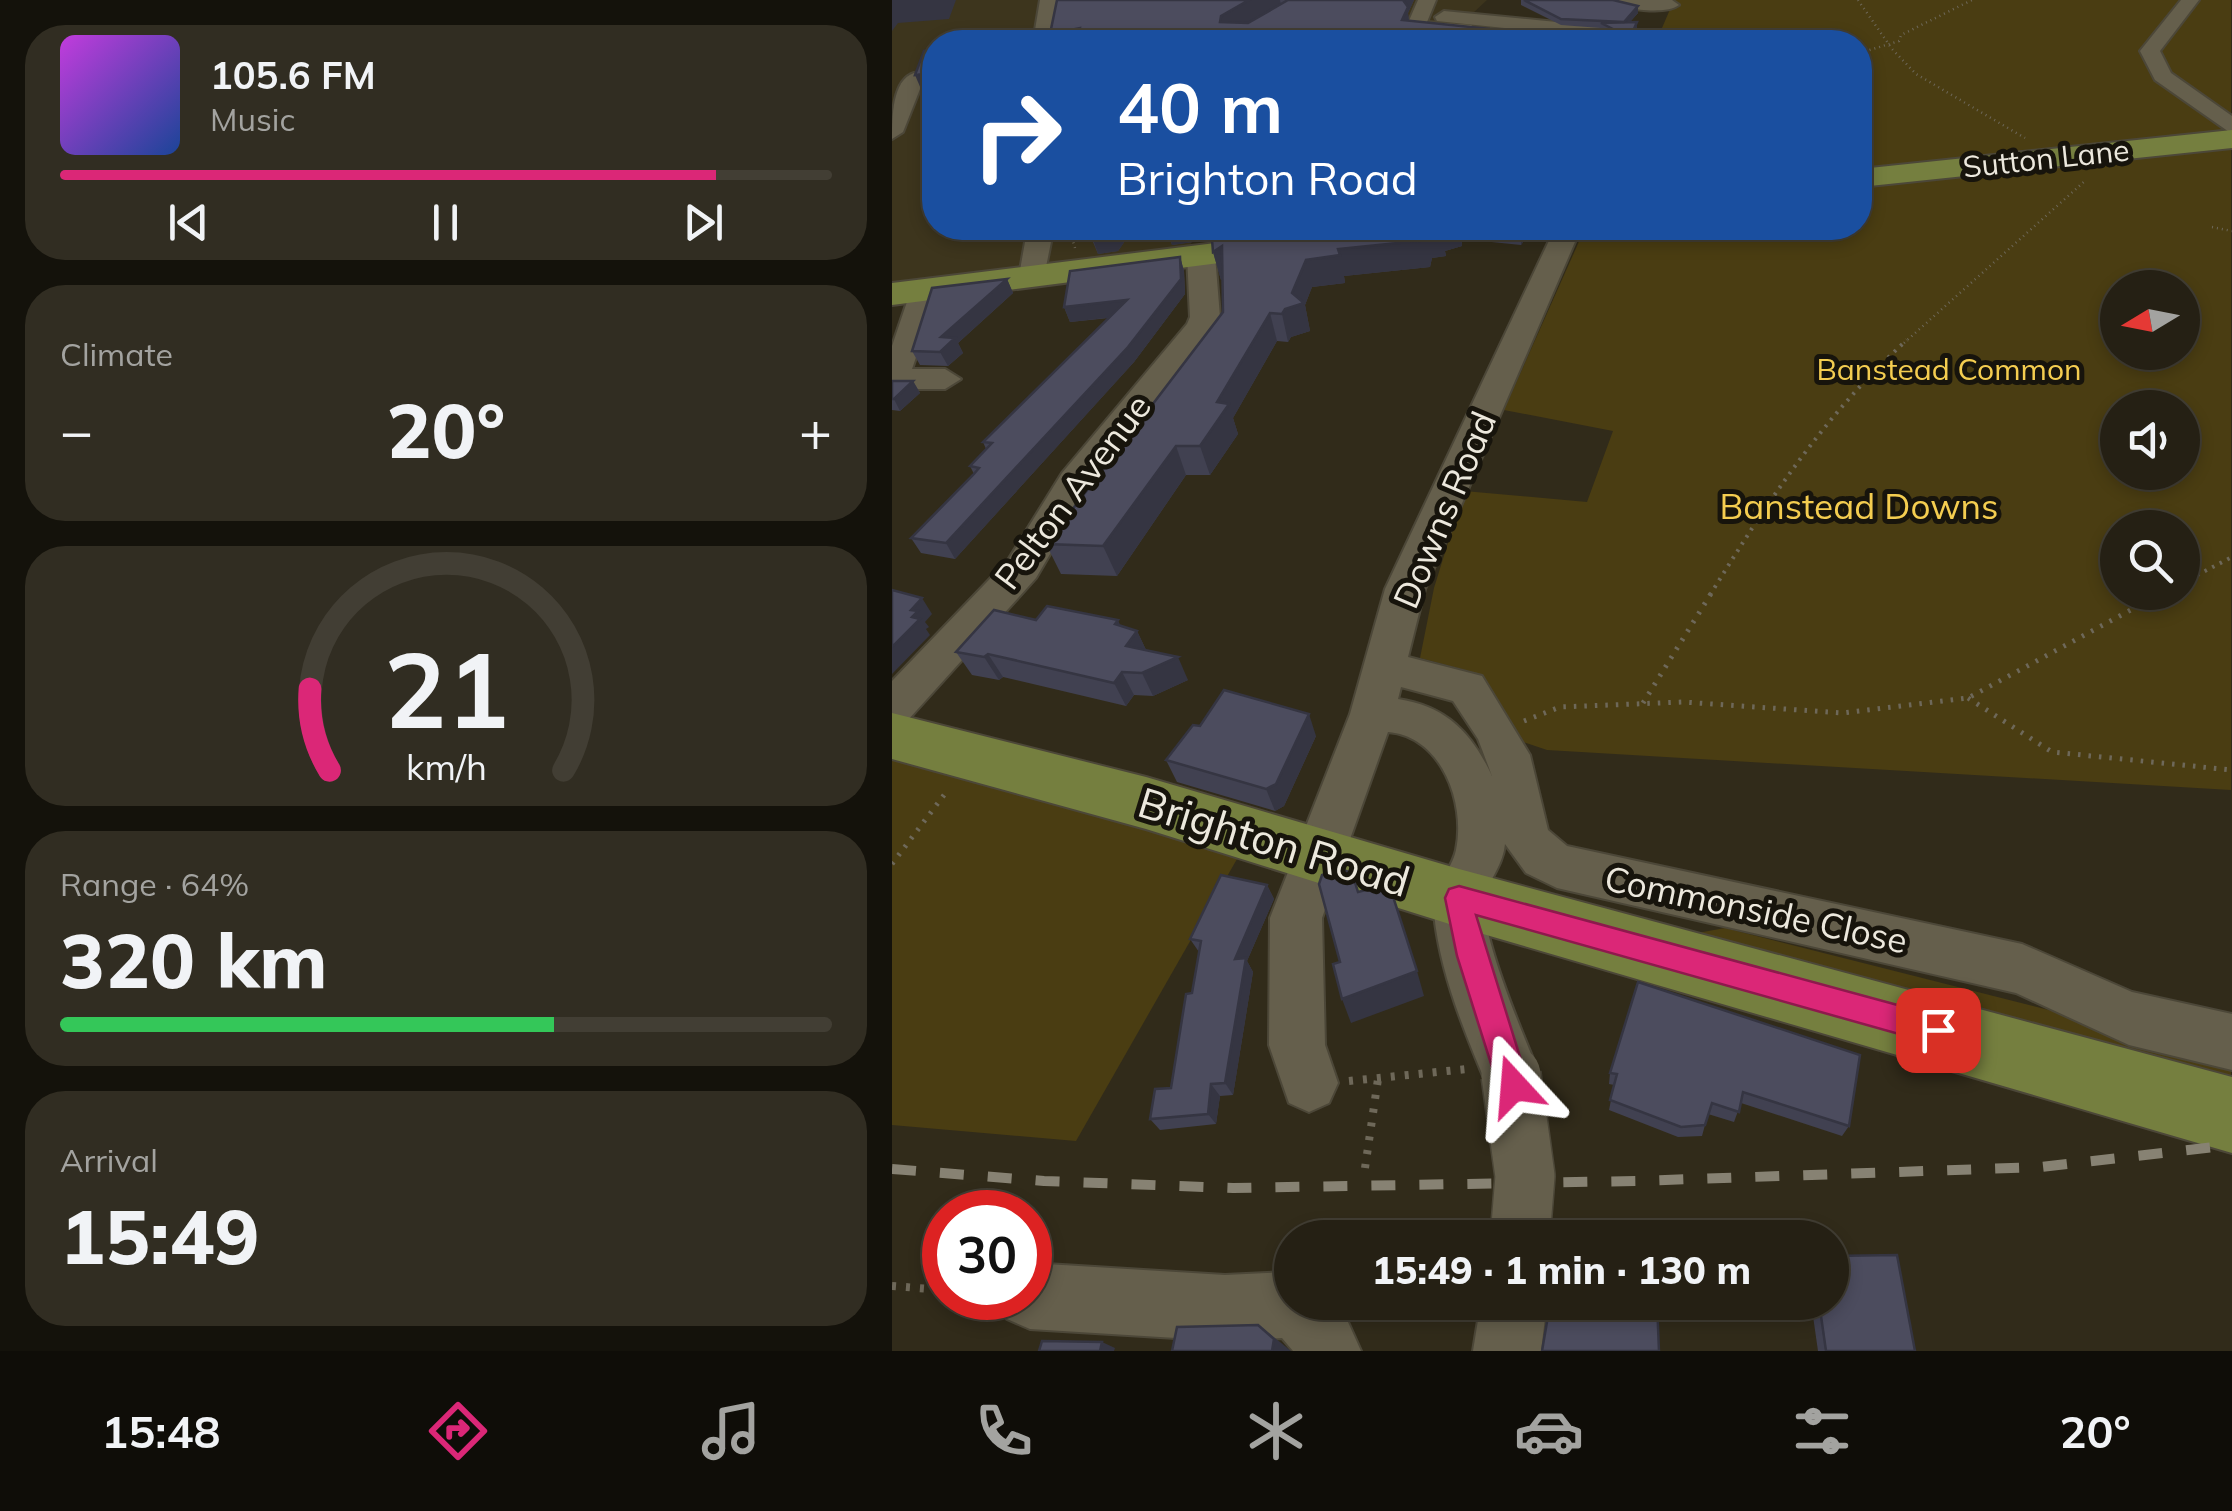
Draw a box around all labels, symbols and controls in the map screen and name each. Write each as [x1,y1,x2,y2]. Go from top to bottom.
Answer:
text: 105.6 FM [210,51,376,99]
text: 40 m [1117,63,1283,151]
icon: right [952,70,1082,200]
text: Music [210,99,295,139]
street label: Sutton Lane [1961,130,2131,186]
text: Brighton Road [1117,150,1418,206]
icon: previous [161,195,216,250]
icon: pause [418,195,473,250]
icon: next [676,195,731,250]
north arrow [2100,270,2200,370]
map controls [2100,270,2200,610]
text: Climate [60,334,173,374]
park label: Banstead Common [1816,350,2082,388]
text: 20° [387,383,505,477]
street label: Pelton Avenue [985,385,1160,598]
button: sound [2100,390,2200,490]
text: − [60,396,93,465]
text: + [799,396,832,465]
street label: Downs Road [1383,405,1505,614]
park label: Banstead Downs [1720,484,1998,528]
button: search [2100,510,2200,610]
text: 21 [384,623,508,754]
text: km/h [406,744,486,789]
street label: Brighton Road [1132,775,1416,908]
street label: Commonside Close [1601,855,1912,963]
text: Range · 64% [60,864,249,904]
text: 320 km [60,913,328,1007]
pin [1896,988,1981,1073]
icon: arrive [1911,1003,1966,1058]
position arrow [1462,1034,1566,1138]
text: Arrival [60,1140,158,1180]
text: 15:49 [60,1189,260,1283]
speed limit sign: 30 [922,1190,1052,1320]
text: 15:49 · 1 min · 130 m [1372,1246,1751,1294]
icon: directions [423,1396,493,1466]
icon: music [696,1396,766,1466]
icon: phone [969,1396,1039,1466]
icon: climate [1241,1396,1311,1466]
icon: car [1514,1396,1584,1466]
icon: filters [1787,1396,1857,1466]
text: 15:48 [101,1403,221,1459]
text: 20° [2060,1403,2131,1459]

